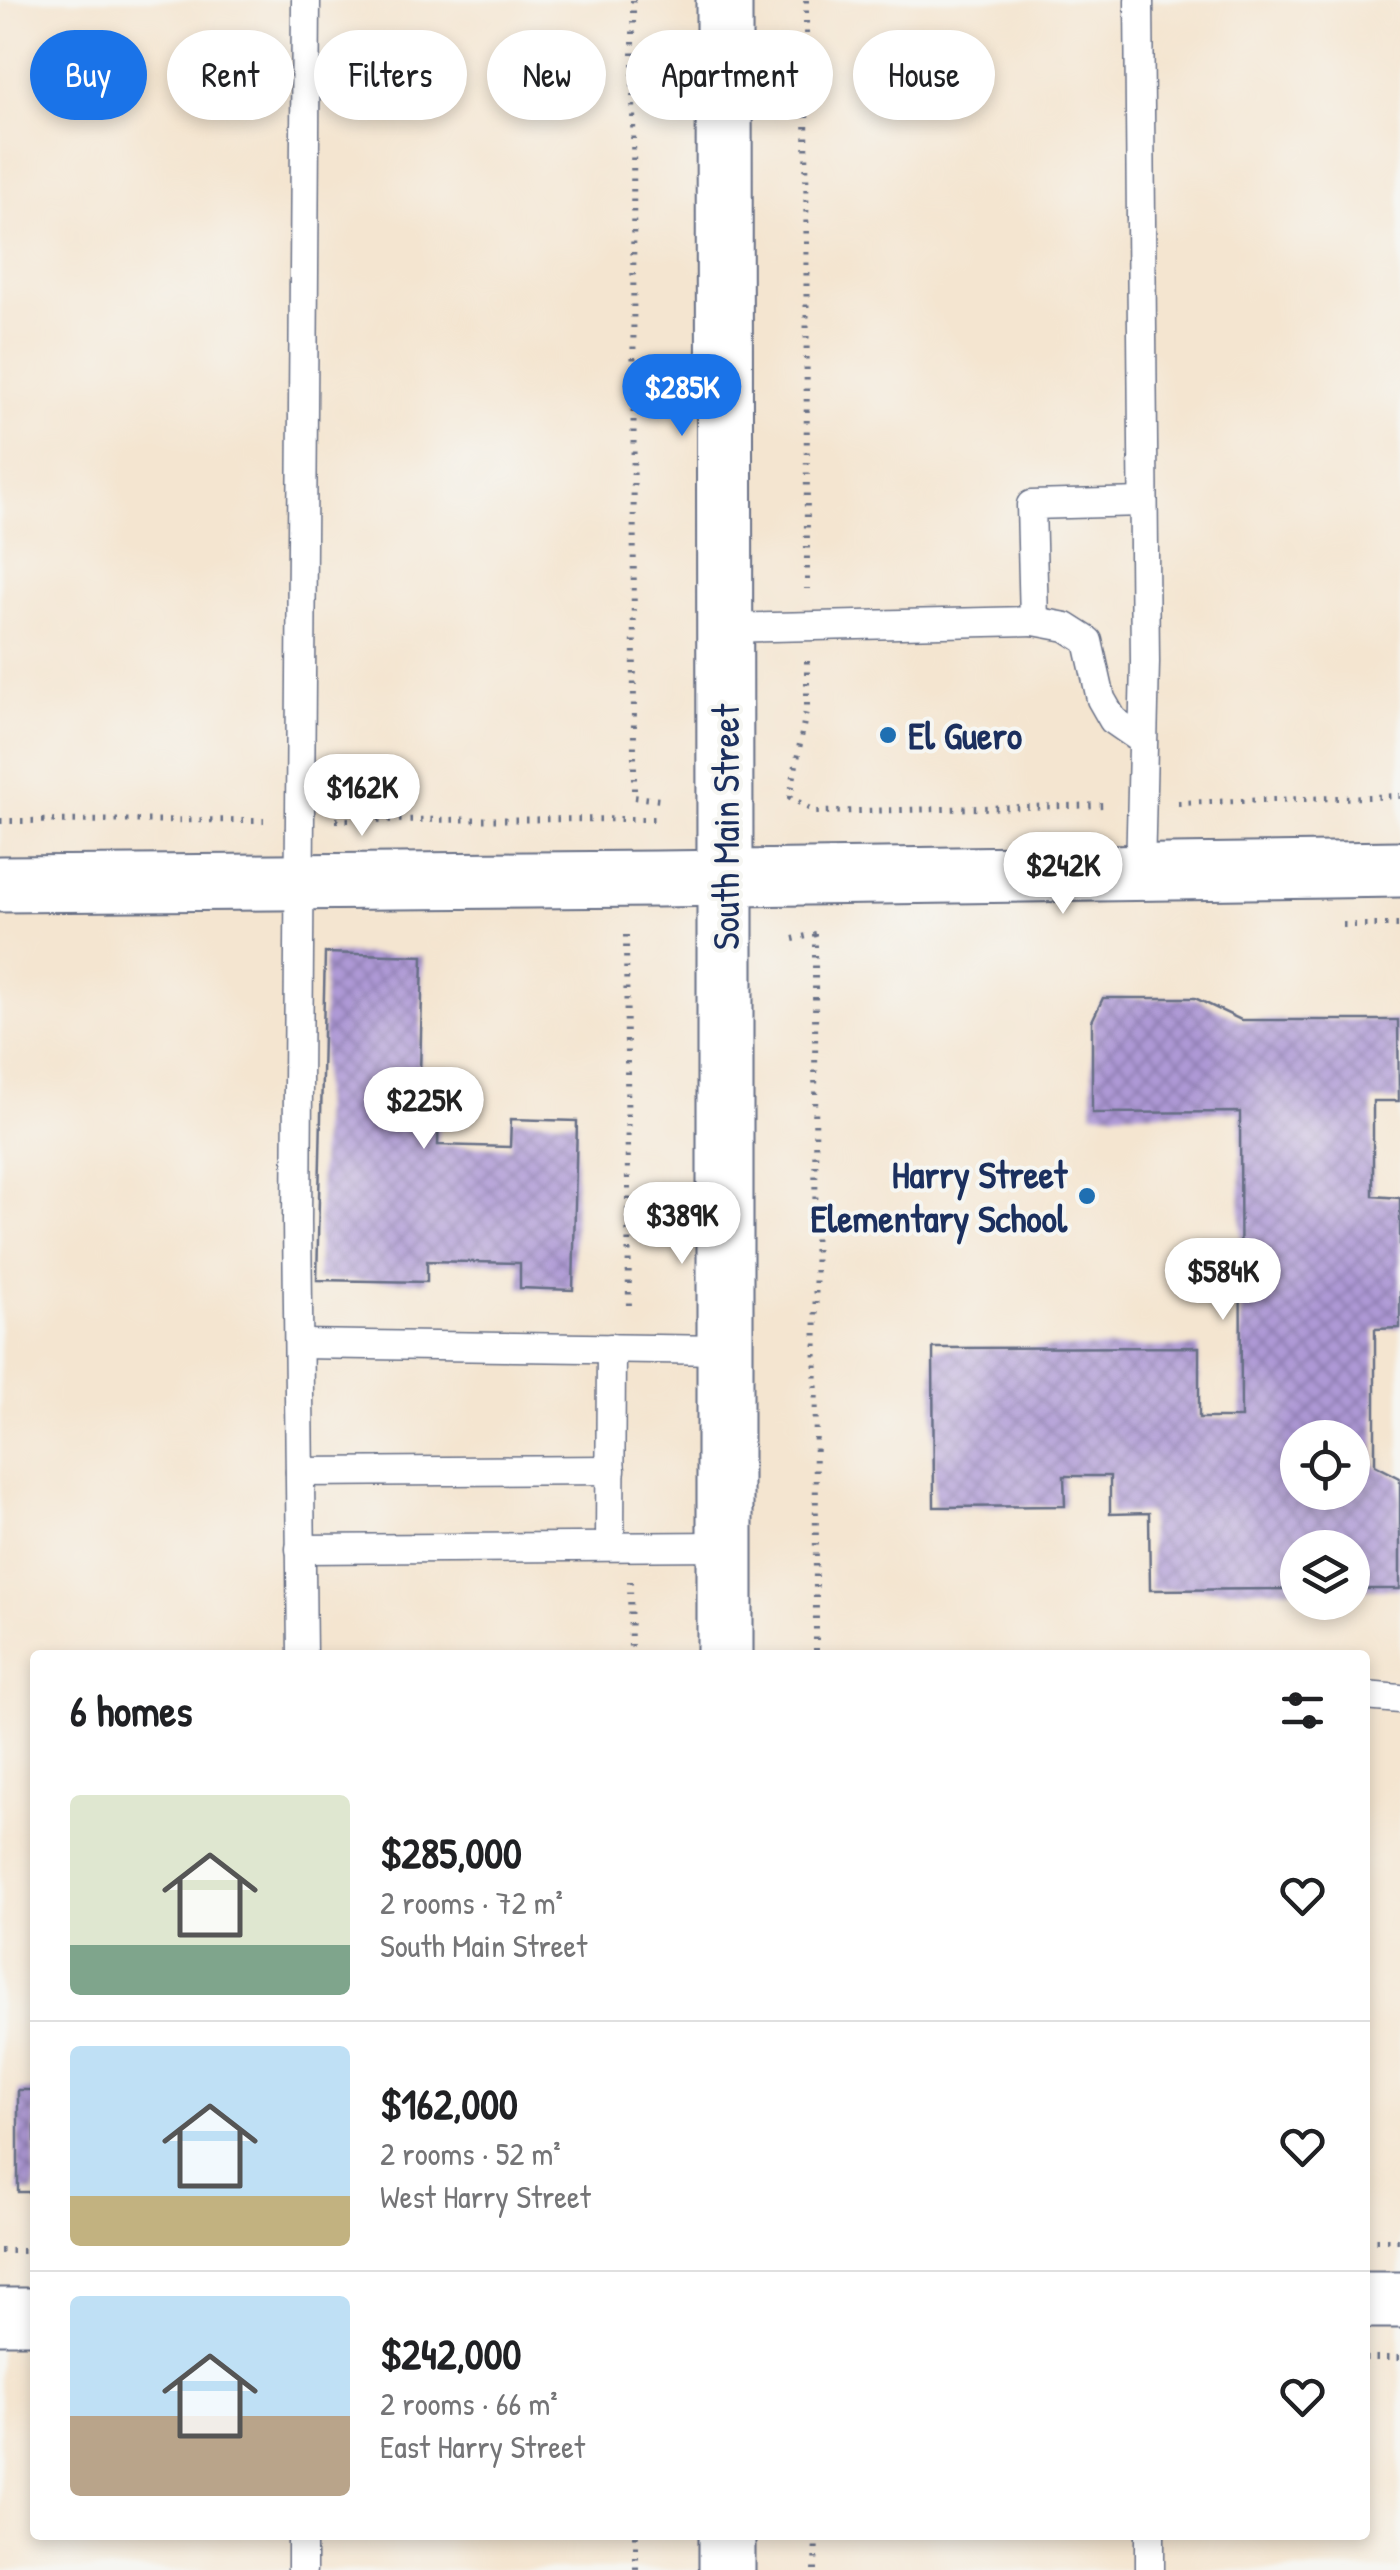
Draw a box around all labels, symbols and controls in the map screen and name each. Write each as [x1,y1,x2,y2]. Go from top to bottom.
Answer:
chip: Buy [30,30,147,120]
chip: Rent [167,30,294,120]
chip: Filters [314,30,467,120]
chip: New [487,30,606,120]
chip: Apartment [626,30,833,120]
chip: House [853,30,995,120]
pin: $285K [612,354,752,439]
text: $285K [644,365,720,408]
street label: South Main Street [699,703,751,950]
place label: El Guero [908,709,1023,761]
marker: El Guero [877,724,899,746]
pin: $162K [292,754,432,839]
text: $162K [326,765,398,808]
pin: $242K [993,832,1133,917]
text: $242K [1026,843,1100,886]
pin: $225K [354,1067,494,1152]
text: $225K [386,1078,462,1121]
place label: Harry Street Elementary School [811,1148,1069,1245]
pin: $389K [612,1182,752,1267]
marker: Harry Street Elementary School [1076,1185,1098,1207]
text: $389K [646,1193,718,1236]
pin: $584K [1153,1238,1293,1323]
text: $584K [1187,1249,1259,1292]
map controls [1280,1420,1370,1620]
button: locate [1280,1420,1370,1510]
button: layers [1280,1530,1370,1620]
text: 6 homes [70,1682,192,1739]
icon: filters [1275,1683,1330,1738]
text: $285,000 [380,1824,522,1881]
icon: home [150,1835,270,1955]
icon: heart [1275,1868,1330,1923]
text: 2 rooms · 72 m² [380,1881,563,1924]
text: South Main Street [380,1924,587,1967]
text: $162,000 [380,2075,518,2132]
icon: home [150,2086,270,2206]
icon: heart [1275,2119,1330,2174]
text: 2 rooms · 52 m² [380,2132,561,2175]
text: West Harry Street [380,2175,591,2218]
text: $242,000 [380,2325,521,2382]
icon: home [150,2336,270,2456]
icon: heart [1275,2369,1330,2424]
text: 2 rooms · 66 m² [380,2382,558,2425]
text: East Harry Street [380,2425,585,2468]

